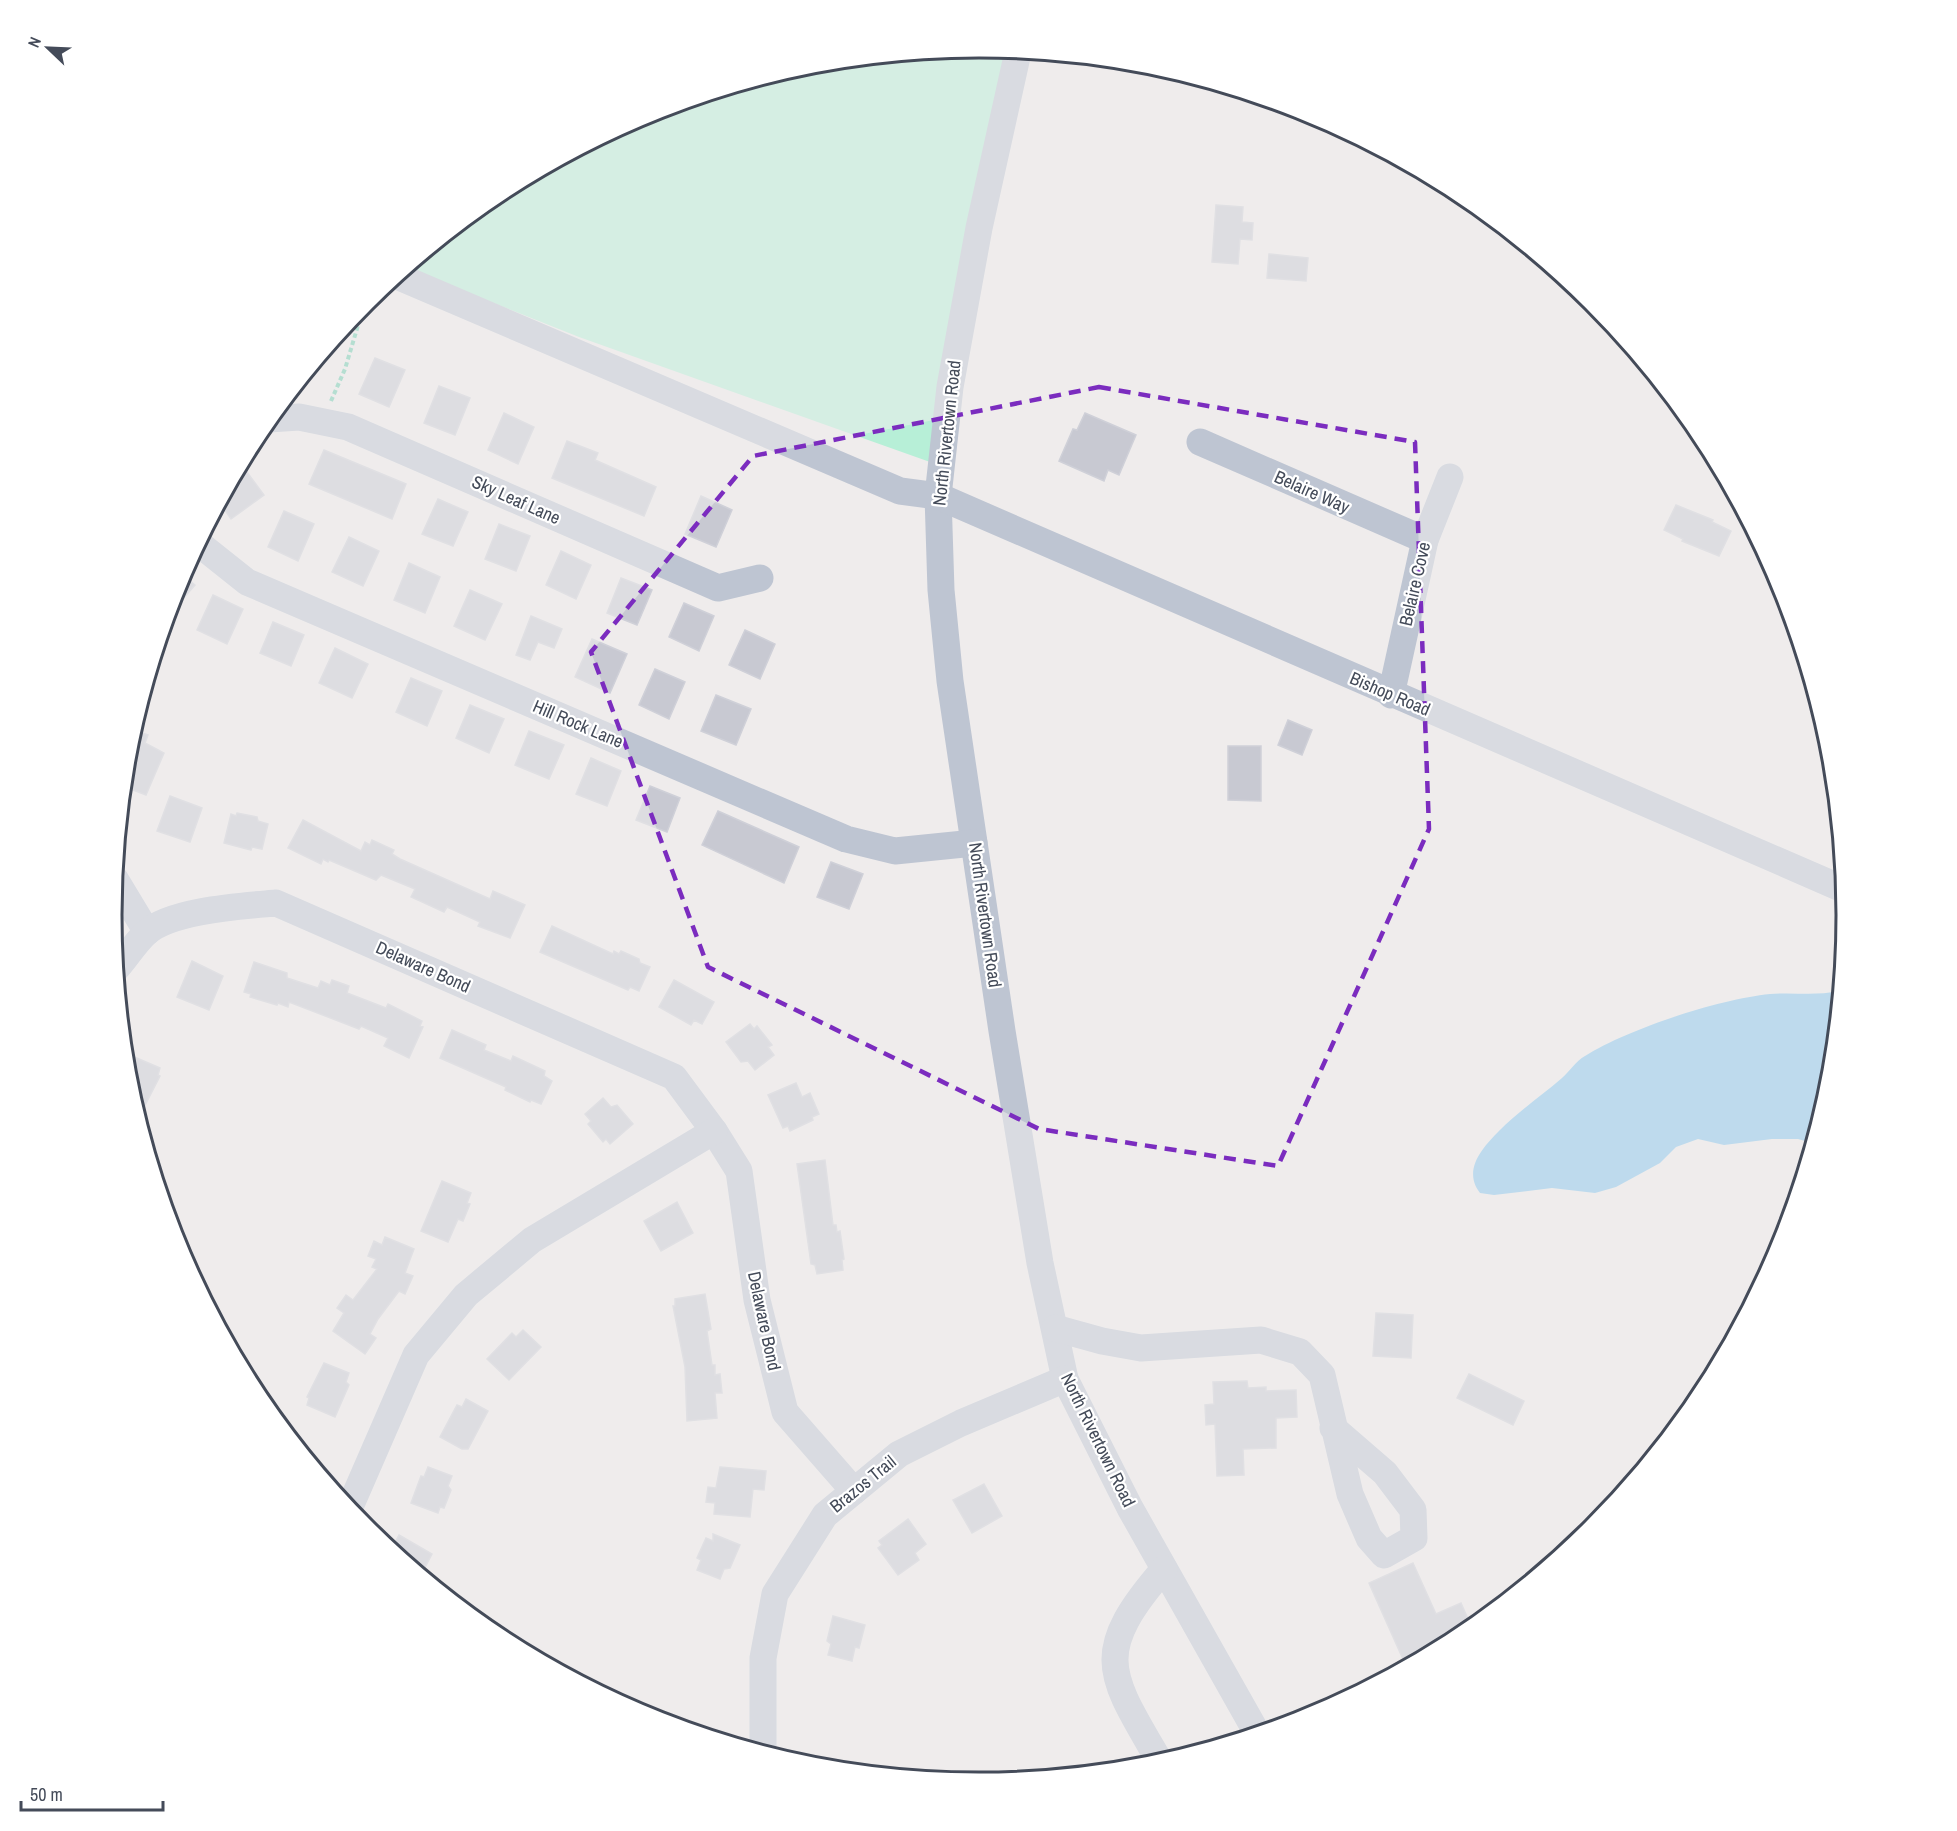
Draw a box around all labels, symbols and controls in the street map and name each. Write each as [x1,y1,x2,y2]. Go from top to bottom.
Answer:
north arrow [18,18,78,78]
text: N [22,33,46,51]
street label: North Rivertown Road [926,359,967,507]
street label: Belaire Way [1271,464,1354,519]
street label: Sky Leaf Lane [468,469,564,530]
street label: Belaire Cove [1393,540,1436,628]
street label: Bishop Road [1346,665,1434,722]
street label: Hill Rock Lane [529,693,627,754]
street label: North Rivertown Road [963,841,1008,989]
street label: Delaware Bond [372,935,474,998]
street label: Delaware Bond [742,1269,787,1373]
street label: North Rivertown Road [1055,1369,1142,1511]
street label: Brazos Trail [824,1449,901,1518]
scale bar [21,1774,164,1812]
text: 50 m [30,1782,63,1807]

